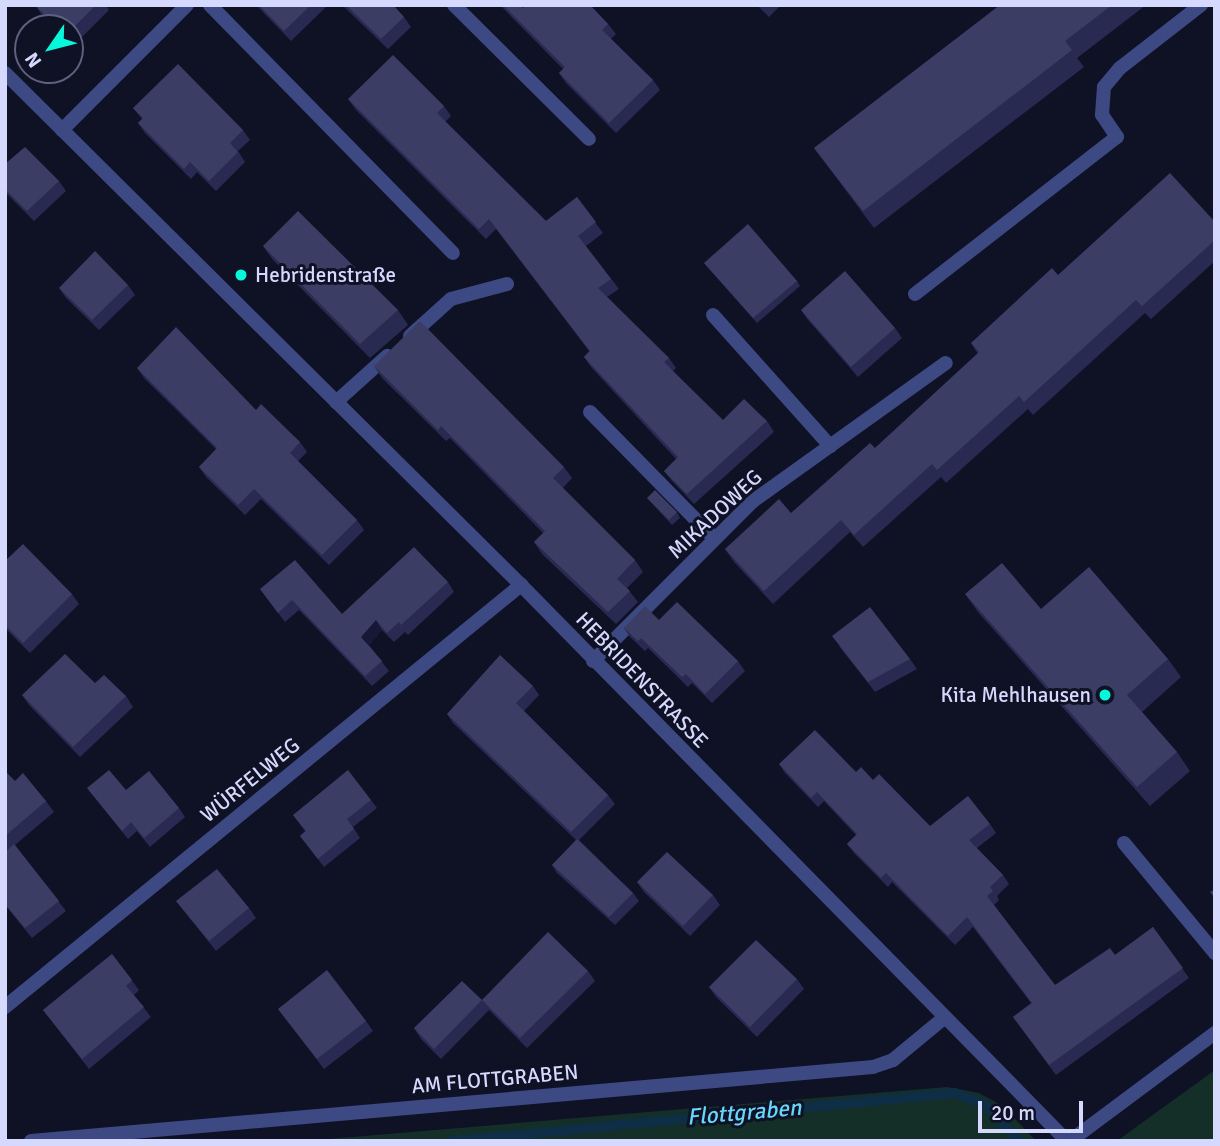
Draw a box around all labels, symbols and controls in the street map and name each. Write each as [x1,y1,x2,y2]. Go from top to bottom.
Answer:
north arrow [14,14,84,84]
text: N [20,48,47,72]
place label: Hebridenstraße [255,262,396,288]
marker: Hebridenstraße [233,267,249,283]
street label: MIKADOWEG [663,464,767,564]
street label: HEBRIDENSTRASSE [571,607,713,753]
place label: Kita Mehlhausen [940,682,1091,708]
marker: Kita Mehlhausen [1097,687,1113,703]
street label: WÜRFELWEG [195,732,305,828]
street label: AM FLOTTGRABEN [410,1059,580,1099]
scale bar [982,1086,1087,1130]
water label: Flottgraben [686,1094,802,1132]
text: 20 m [991,1100,1035,1126]

